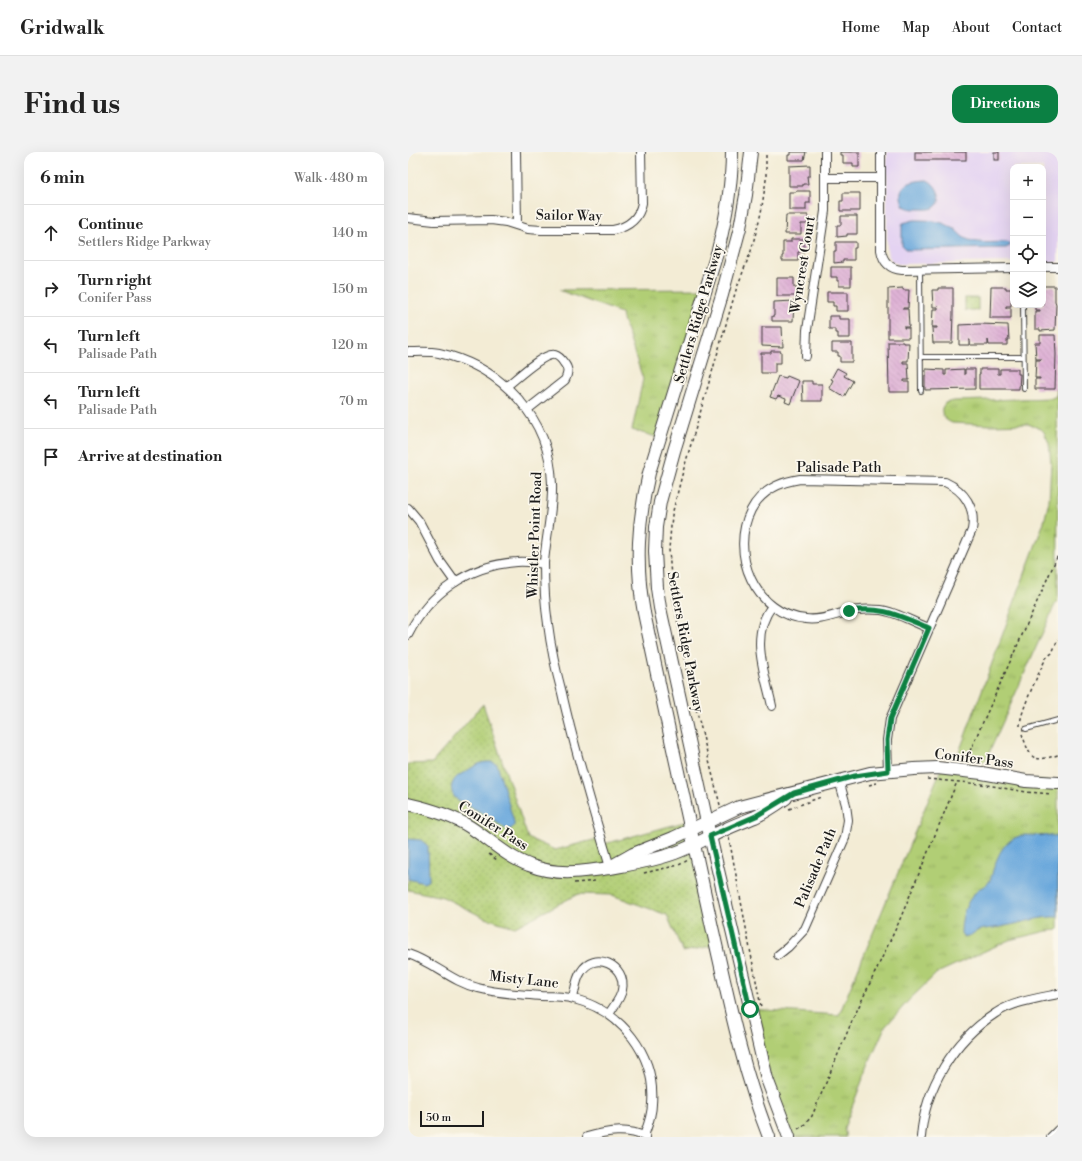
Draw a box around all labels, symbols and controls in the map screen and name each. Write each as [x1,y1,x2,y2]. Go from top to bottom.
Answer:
text: Gridwalk [20,16,104,40]
text: Home [842,19,880,37]
text: Map [902,19,930,37]
text: About [952,19,990,37]
text: Contact [1012,19,1062,37]
button: Directions [952,85,1058,123]
text: Find us [24,87,120,122]
map controls [1010,164,1046,308]
button: + [1010,164,1046,200]
text: 6 min [40,167,85,189]
text: Walk · 480 m [294,170,368,186]
button: − [1010,200,1046,236]
street label: Sailor Way [536,206,602,226]
text: Continue [78,215,143,234]
street label: Wyncrest Court [786,215,820,316]
icon: ahead [40,222,62,244]
text: 140 m [332,225,368,241]
text: Settlers Ridge Parkway [78,234,211,250]
button: locate [1010,236,1046,272]
street label: Settlers Ridge Parkway [671,242,727,385]
text: Turn right [78,271,152,290]
button: layers [1010,272,1046,308]
icon: right [40,278,62,300]
text: 150 m [333,281,368,297]
text: Conifer Pass [78,290,152,306]
text: Turn left [78,327,140,346]
icon: left [40,334,62,356]
text: 120 m [332,337,368,353]
text: Palisade Path [78,346,157,362]
text: Turn left [78,383,140,402]
icon: left [40,390,62,412]
text: 70 m [339,393,368,409]
text: Palisade Path [78,402,157,418]
icon: arrive [40,446,62,468]
text: Arrive at destination [78,447,222,466]
street label: Palisade Path [796,459,882,477]
street label: Whistler Point Road [524,471,546,600]
street label: Settlers Ridge Parkway [662,570,708,714]
route end [840,602,858,620]
street label: Conifer Pass [933,745,1015,773]
street label: Conifer Pass [455,797,531,855]
street label: Palisade Path [791,825,841,911]
street label: Misty Lane [488,967,560,993]
route start [741,1000,759,1018]
scale bar [420,1109,484,1128]
text: 50 m [426,1111,451,1125]

